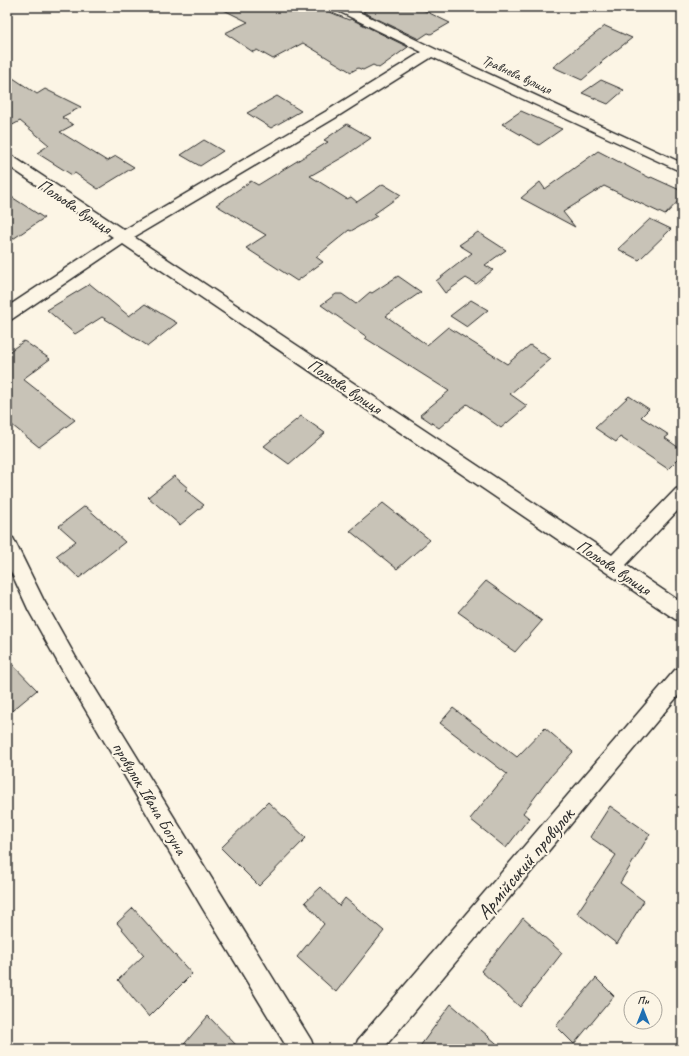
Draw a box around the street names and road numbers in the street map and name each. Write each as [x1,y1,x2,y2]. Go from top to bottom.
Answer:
street label: Травнева вулиця [479,51,555,98]
street label: Польова вулиця [34,174,117,239]
street label: Польова вулиця [304,354,387,419]
street label: Польова вулиця [573,535,656,600]
street label: провулок Івана Богуна [108,738,192,860]
street label: Армійський провулок [471,801,580,924]

